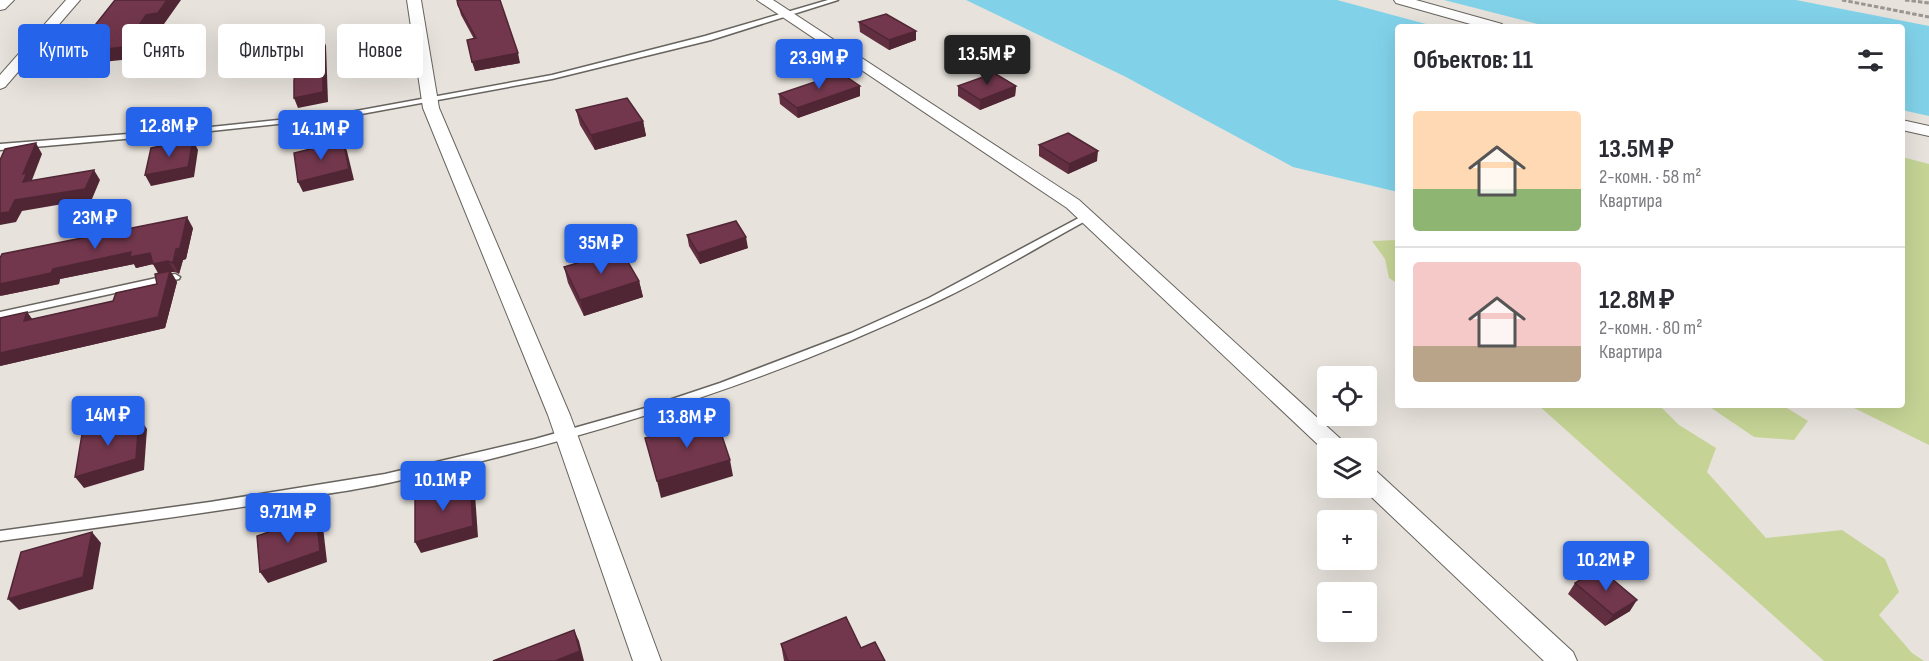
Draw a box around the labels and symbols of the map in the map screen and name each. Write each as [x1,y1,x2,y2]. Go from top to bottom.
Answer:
pin: 13.5M ₽ [932,35,1042,86]
pin: 23.9M ₽ [764,39,874,90]
pin: 12.8M ₽ [114,107,224,158]
pin: 14.1M ₽ [266,110,376,161]
pin: 23M ₽ [53,199,137,250]
pin: 35M ₽ [559,224,643,275]
pin: 14M ₽ [66,396,150,447]
pin: 13.8M ₽ [632,398,742,449]
pin: 10.1M ₽ [388,461,498,512]
pin: 9.71M ₽ [233,493,343,544]
pin: 10.2M ₽ [1551,541,1661,592]

